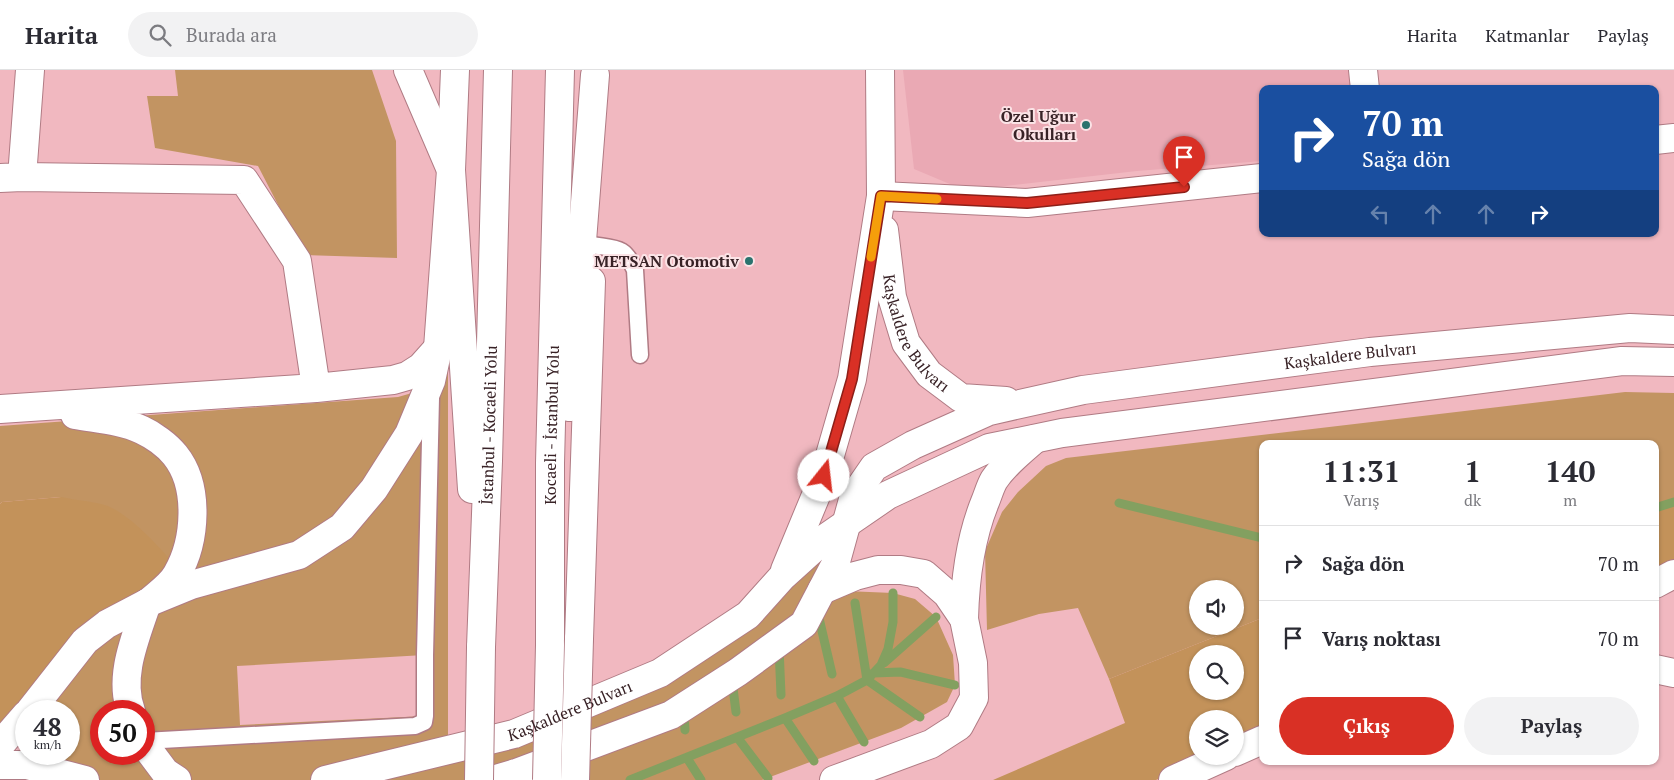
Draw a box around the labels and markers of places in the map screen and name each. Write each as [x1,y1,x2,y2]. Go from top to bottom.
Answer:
place label: Özel Uğur Okulları [1001,105,1076,145]
marker: Özel Uğur Okulları [1080,119,1092,131]
pin [1163,136,1205,187]
place label: METSAN Otomotiv [594,250,739,272]
marker: METSAN Otomotiv [743,255,755,267]

